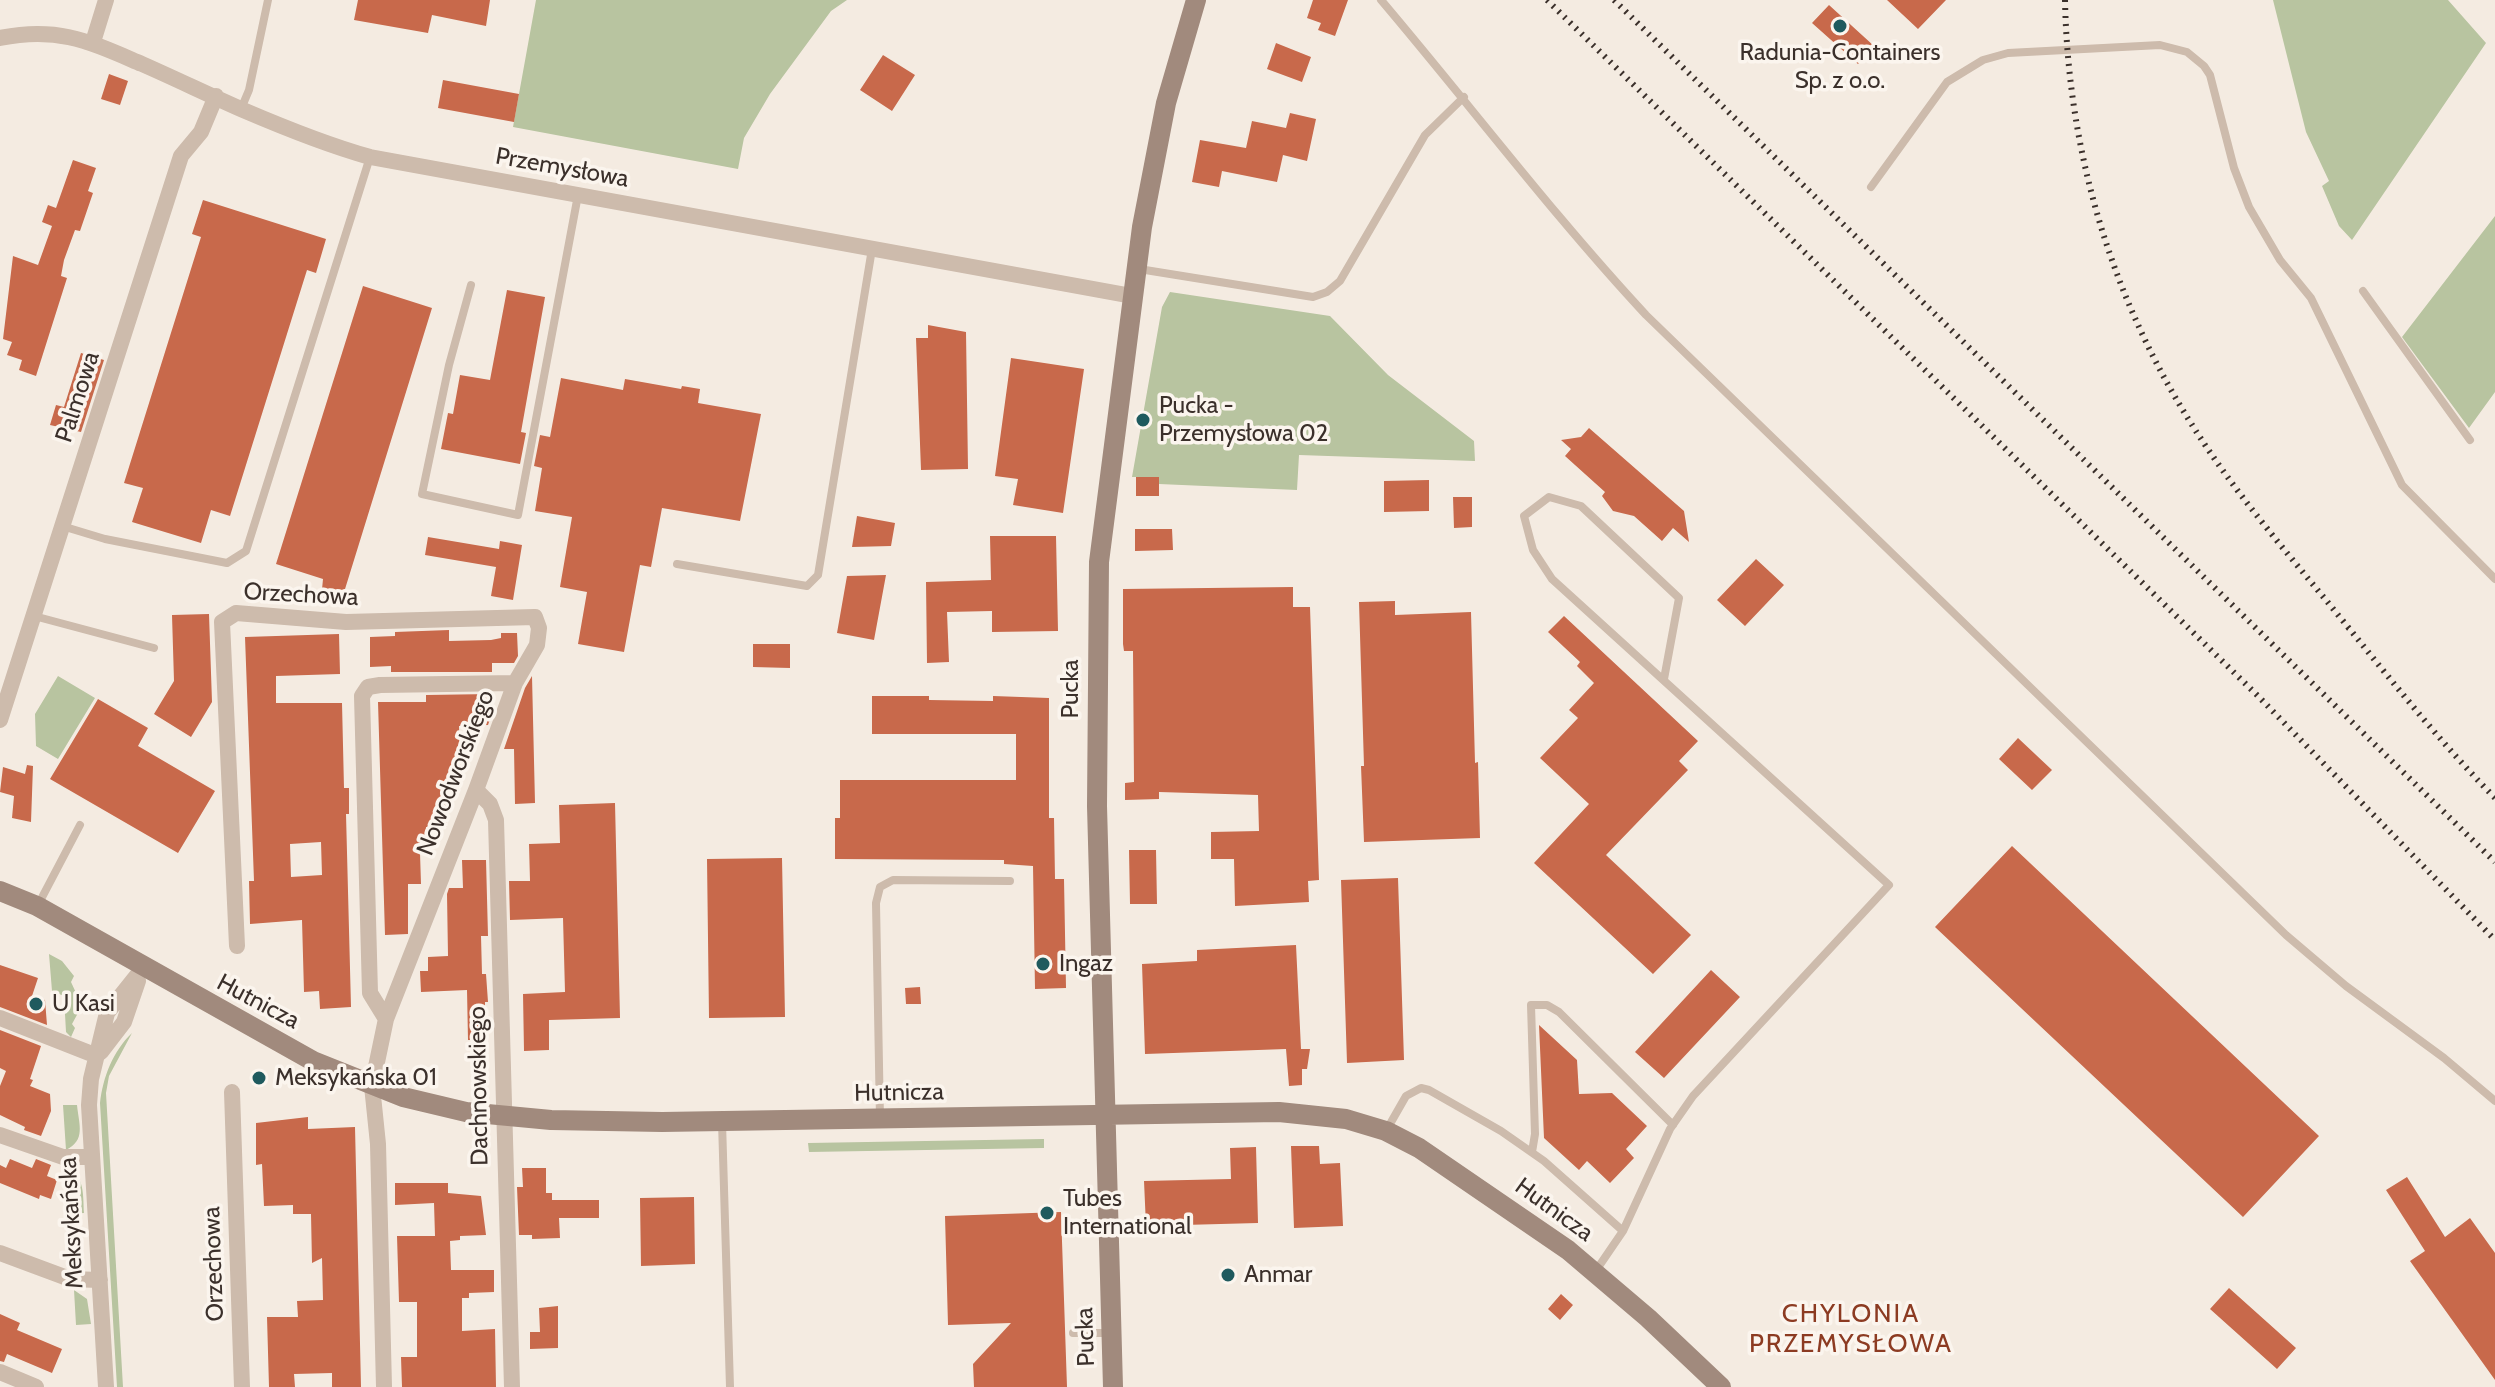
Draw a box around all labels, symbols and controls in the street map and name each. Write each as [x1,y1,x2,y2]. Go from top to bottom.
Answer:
marker: Radunia-Containers Sp. z o.o. [1831,17,1849,35]
place label: Radunia-Containers Sp. z o.o. [1740,39,1940,95]
street label: Przemysłowa [493,142,631,194]
street label: Palmowa [50,348,106,446]
place label: Pucka - Przemysłowa 02 [1159,392,1328,448]
marker: Pucka - Przemysłowa 02 [1134,411,1152,429]
street label: Orzechowa [243,578,359,612]
street label: Pucka [1057,659,1085,719]
street label: Nowodworskiego [411,686,501,860]
place label: Ingaz [1059,950,1113,978]
marker: Ingaz [1034,955,1052,973]
street label: Hutnicza [212,968,304,1036]
place label: U Kasi [52,990,115,1018]
marker: U Kasi [27,995,45,1013]
street label: Dachnowskiego [463,1006,495,1166]
place label: Meksykańska 01 [275,1064,437,1092]
marker: Meksykańska 01 [250,1069,268,1087]
street label: Hutnicza [854,1078,944,1108]
street label: Meksykańska [54,1156,90,1290]
street label: Hutnicza [1509,1172,1599,1248]
place label: Tubes International [1063,1185,1192,1241]
marker: Tubes International [1038,1204,1056,1222]
street label: Orzechowa [198,1206,230,1322]
place label: Anmar [1244,1261,1312,1289]
marker: Anmar [1219,1266,1237,1284]
district label: CHYLONIA PRZEMYSŁOWA [1749,1298,1953,1360]
street label: Pucka [1071,1307,1101,1367]

